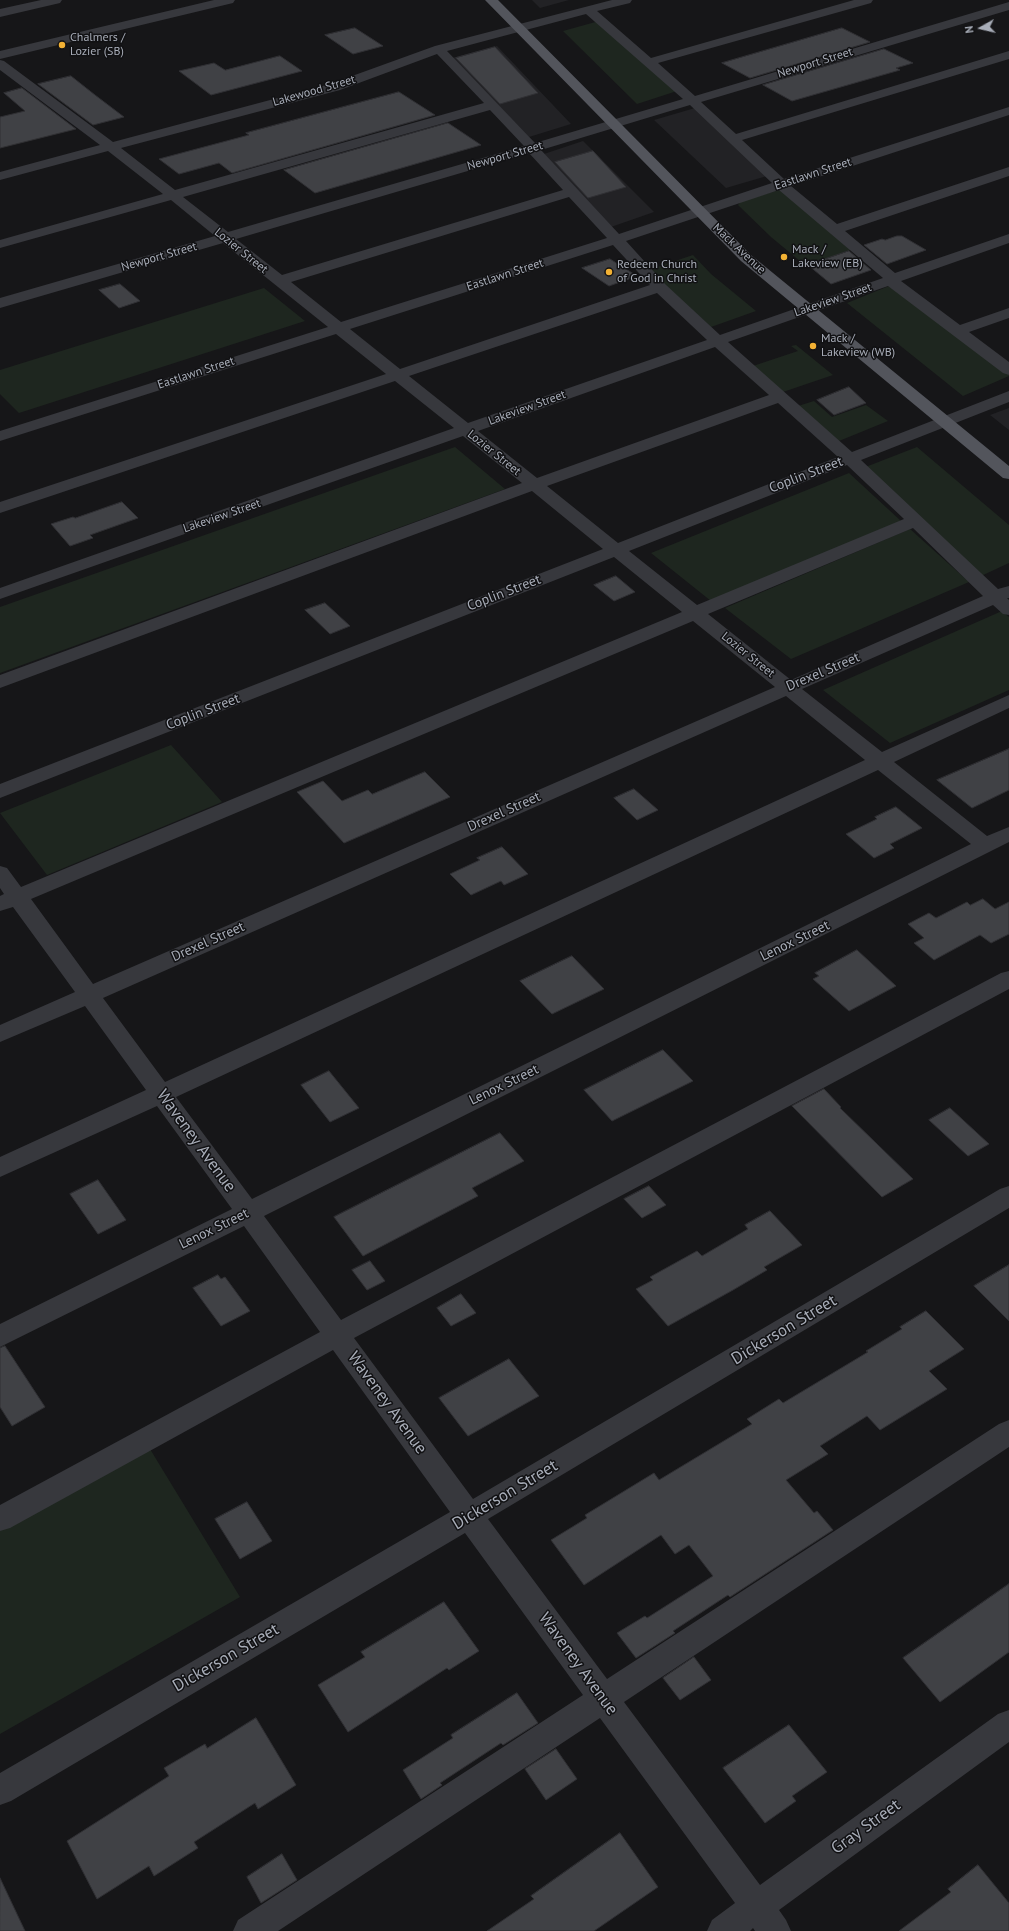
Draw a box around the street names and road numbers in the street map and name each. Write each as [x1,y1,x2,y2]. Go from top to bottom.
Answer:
street label: Newport Street [776,45,854,81]
street label: Lakewood Street [271,72,357,110]
street label: Newport Street [465,138,545,174]
street label: Eastlawn Street [773,155,853,193]
street label: Mack Avenue [709,221,769,277]
street label: Lozier Street [211,225,271,277]
street label: Newport Street [119,239,199,275]
street label: Eastlawn Street [465,256,545,294]
street label: Lakeview Street [792,280,874,320]
street label: Eastlawn Street [156,354,236,392]
street label: Lakeview Street [486,387,568,429]
street label: Lozier Street [464,427,524,479]
street label: Coplin Street [767,453,845,497]
street label: Lakeview Street [181,496,263,536]
street label: Coplin Street [465,571,543,615]
street label: Lozier Street [718,629,778,681]
street label: Drexel Street [784,649,862,695]
street label: Coplin Street [164,690,242,734]
street label: Drexel Street [465,788,543,836]
street label: Lenox Street [758,917,832,965]
street label: Drexel Street [169,918,247,966]
street label: Lenox Street [467,1061,541,1109]
street label: Waveney Avenue [152,1086,240,1196]
street label: Lenox Street [177,1205,251,1253]
street label: Dickerson Street [728,1291,840,1369]
street label: Waveney Avenue [343,1348,431,1458]
street label: Dickerson Street [449,1456,561,1534]
street label: Waveney Avenue [534,1609,622,1719]
street label: Dickerson Street [169,1619,283,1697]
street label: Gray Street [827,1795,905,1859]

